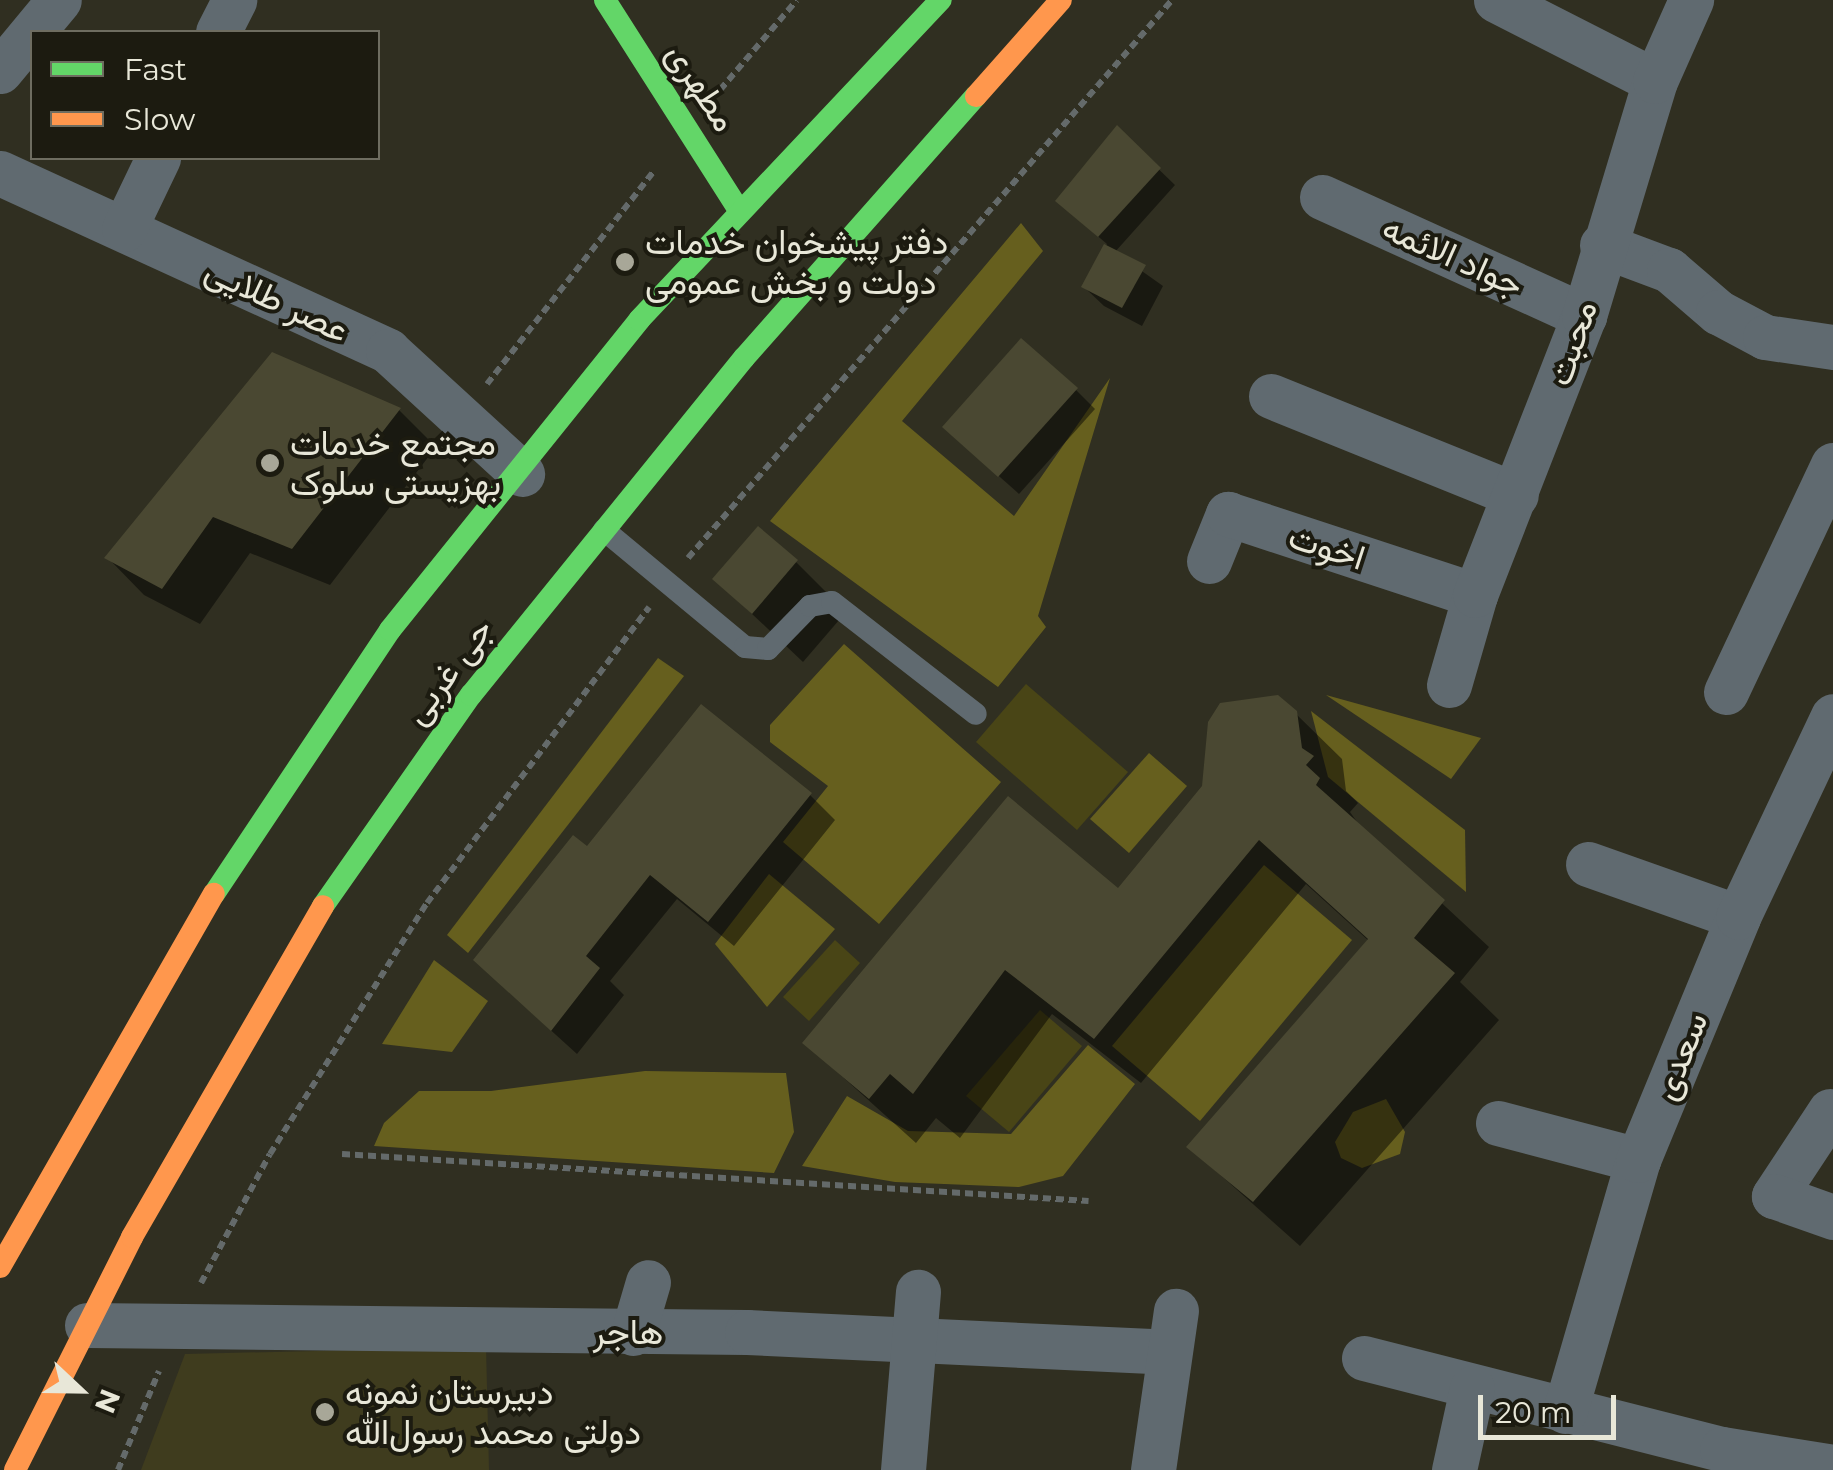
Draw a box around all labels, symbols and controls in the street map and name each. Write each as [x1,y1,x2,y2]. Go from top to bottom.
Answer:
legend [30,30,380,160]
street label: مطهری [658,34,746,140]
text: Fast [124,51,187,88]
text: Slow [124,101,195,138]
street label: جواد الائمه [1376,206,1530,306]
place label: دفتر پیشخوان خدمات دولت و بخش عمومی [645,221,948,303]
street label: عصر طلایی [199,249,355,351]
marker: دفتر پیشخوان خدمات دولت و بخش عمومی [614,251,636,273]
street label: محبت [1538,295,1606,391]
place label: مجتمع خدمات بهزیستی سلوک [290,422,501,504]
marker: مجتمع خدمات بهزیستی سلوک [259,452,281,474]
street label: اخوت [1284,515,1370,579]
street label: جی غربی [394,609,502,733]
street label: سعدی [1643,1006,1717,1106]
street label: هاجر [593,1311,663,1353]
north arrow [30,1340,130,1440]
place label: دبیرستان نمونه دولتی محمد رسول‌الله [345,1371,641,1453]
scale bar [1483,1375,1620,1437]
text: N [88,1384,128,1418]
text: 20 m [1495,1394,1572,1431]
marker: دبیرستان نمونه دولتی محمد رسول‌الله [314,1401,336,1423]

